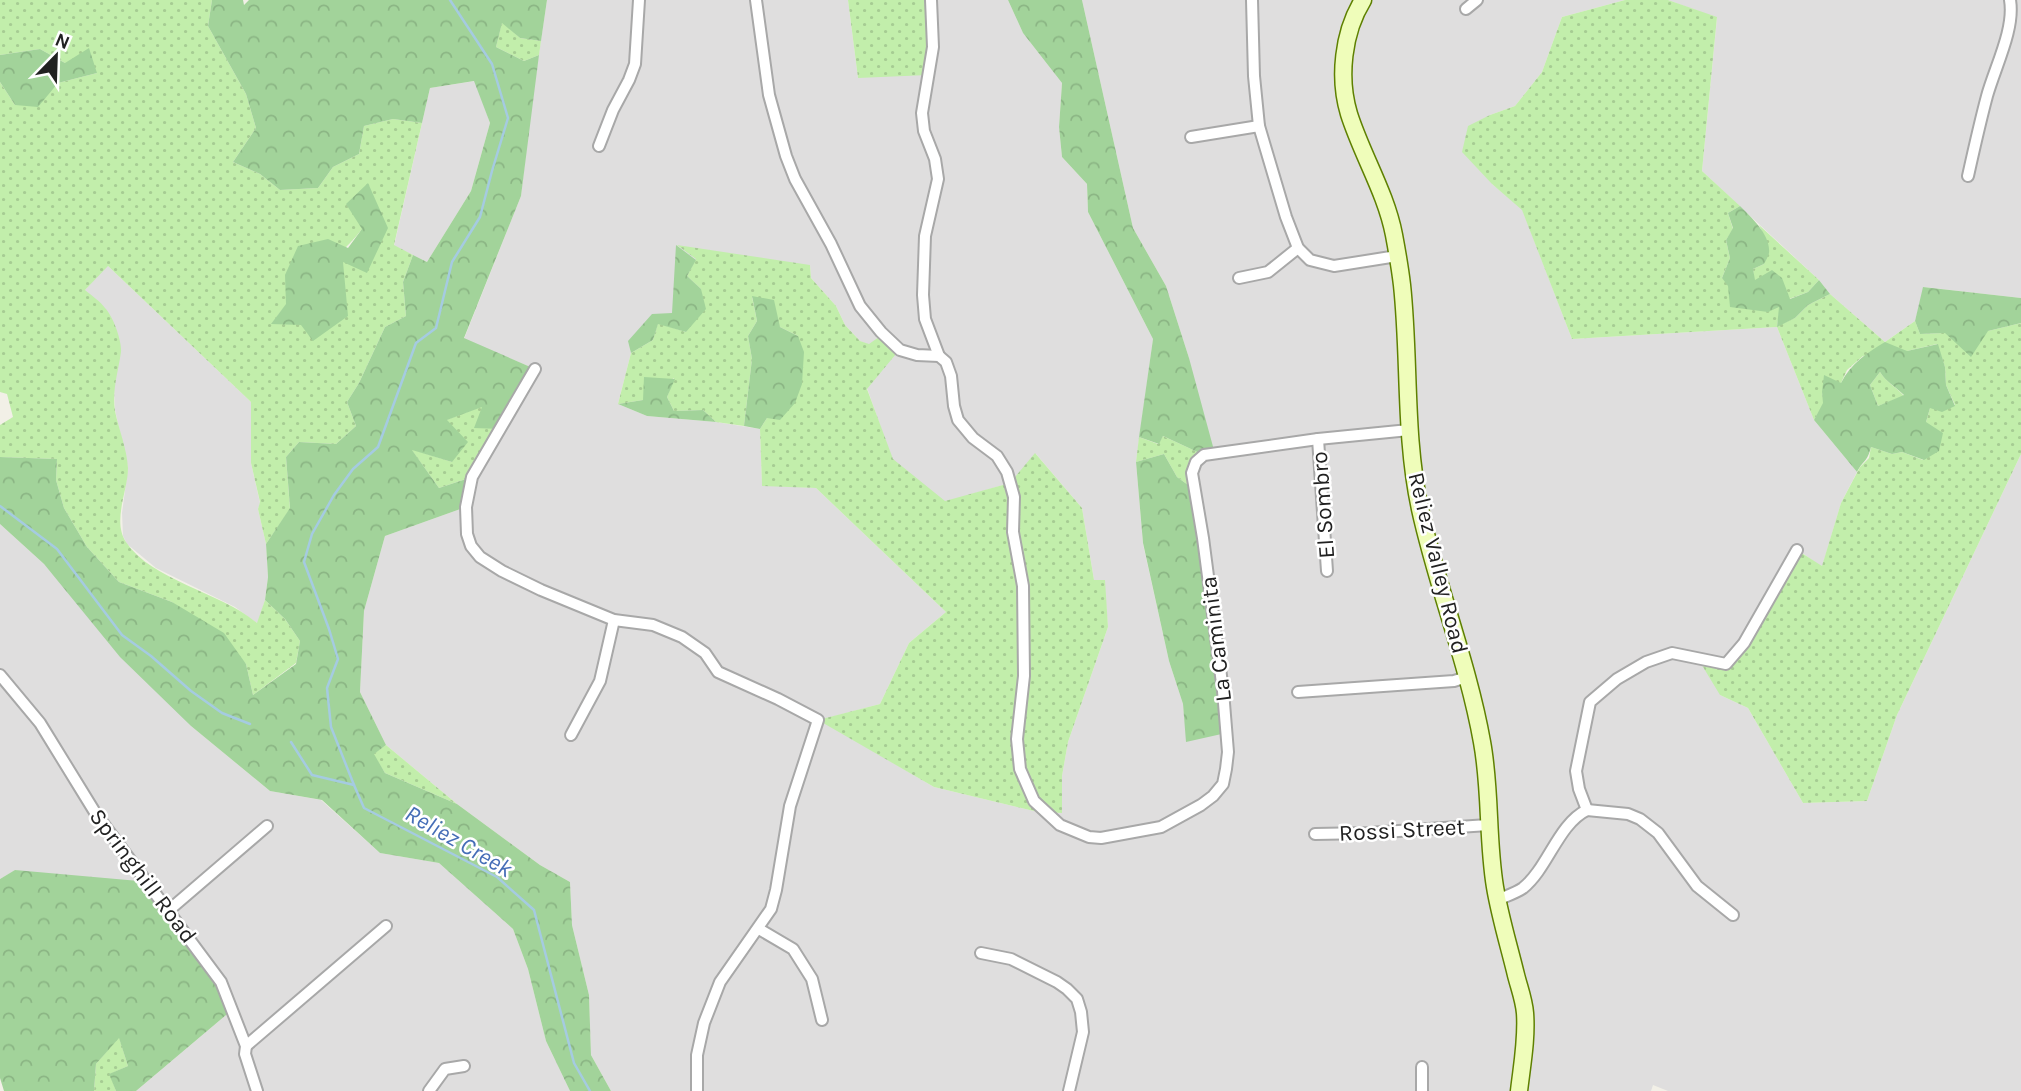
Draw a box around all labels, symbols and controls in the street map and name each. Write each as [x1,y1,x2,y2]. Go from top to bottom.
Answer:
north arrow [21,21,91,91]
text: N [52,28,73,54]
street label: El Sombro [1306,451,1340,559]
street label: Reliez Valley Road [1402,469,1474,657]
street label: La Caminita [1195,575,1237,703]
water label: Reliez Creek [400,799,518,883]
street label: Springhill Road [84,803,202,949]
street label: Rossi Street [1338,813,1466,847]

